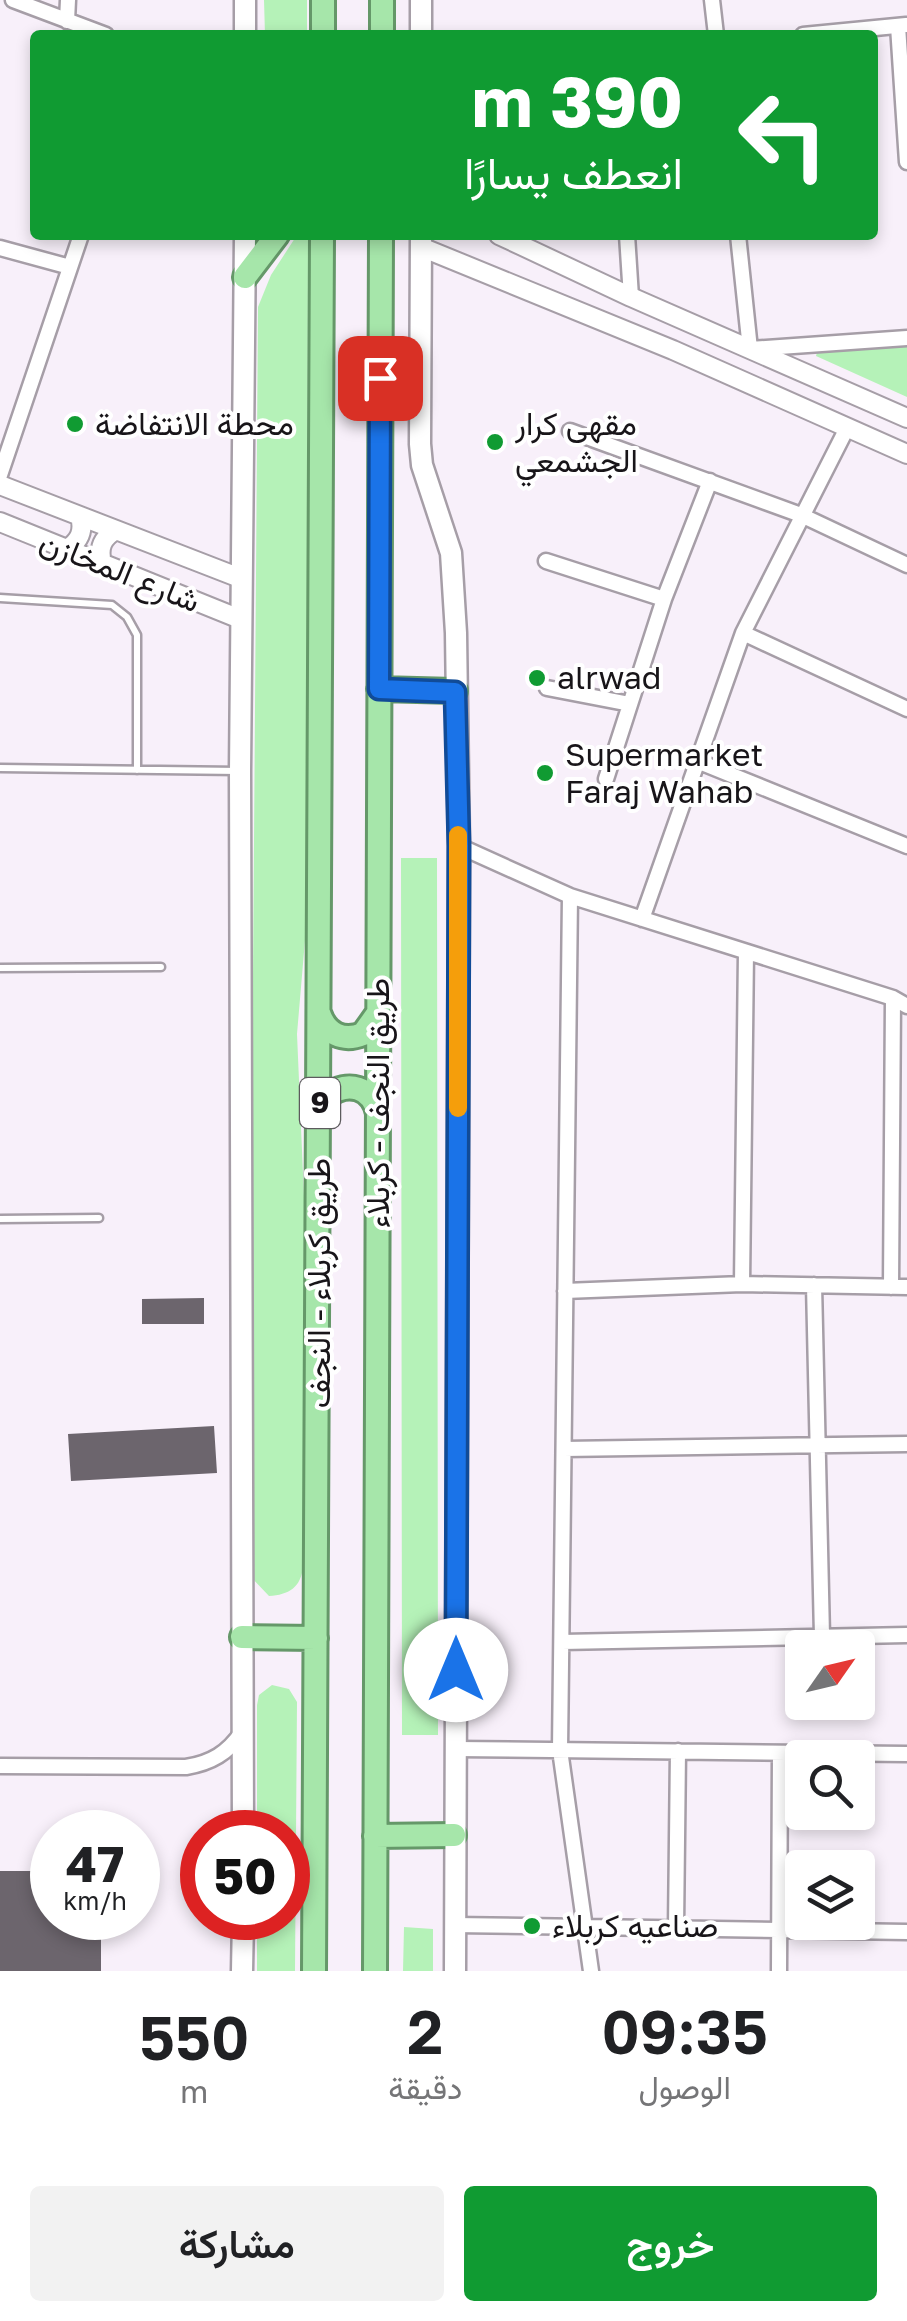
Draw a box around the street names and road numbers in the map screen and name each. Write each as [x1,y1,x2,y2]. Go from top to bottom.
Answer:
street label: شارع المخازن [33,521,206,623]
street label: طريق النجف - كربلاء [358,978,398,1228]
road number: 9 [300,1078,340,1128]
street label: طريق كربلاء - النجف [299,1158,339,1408]

